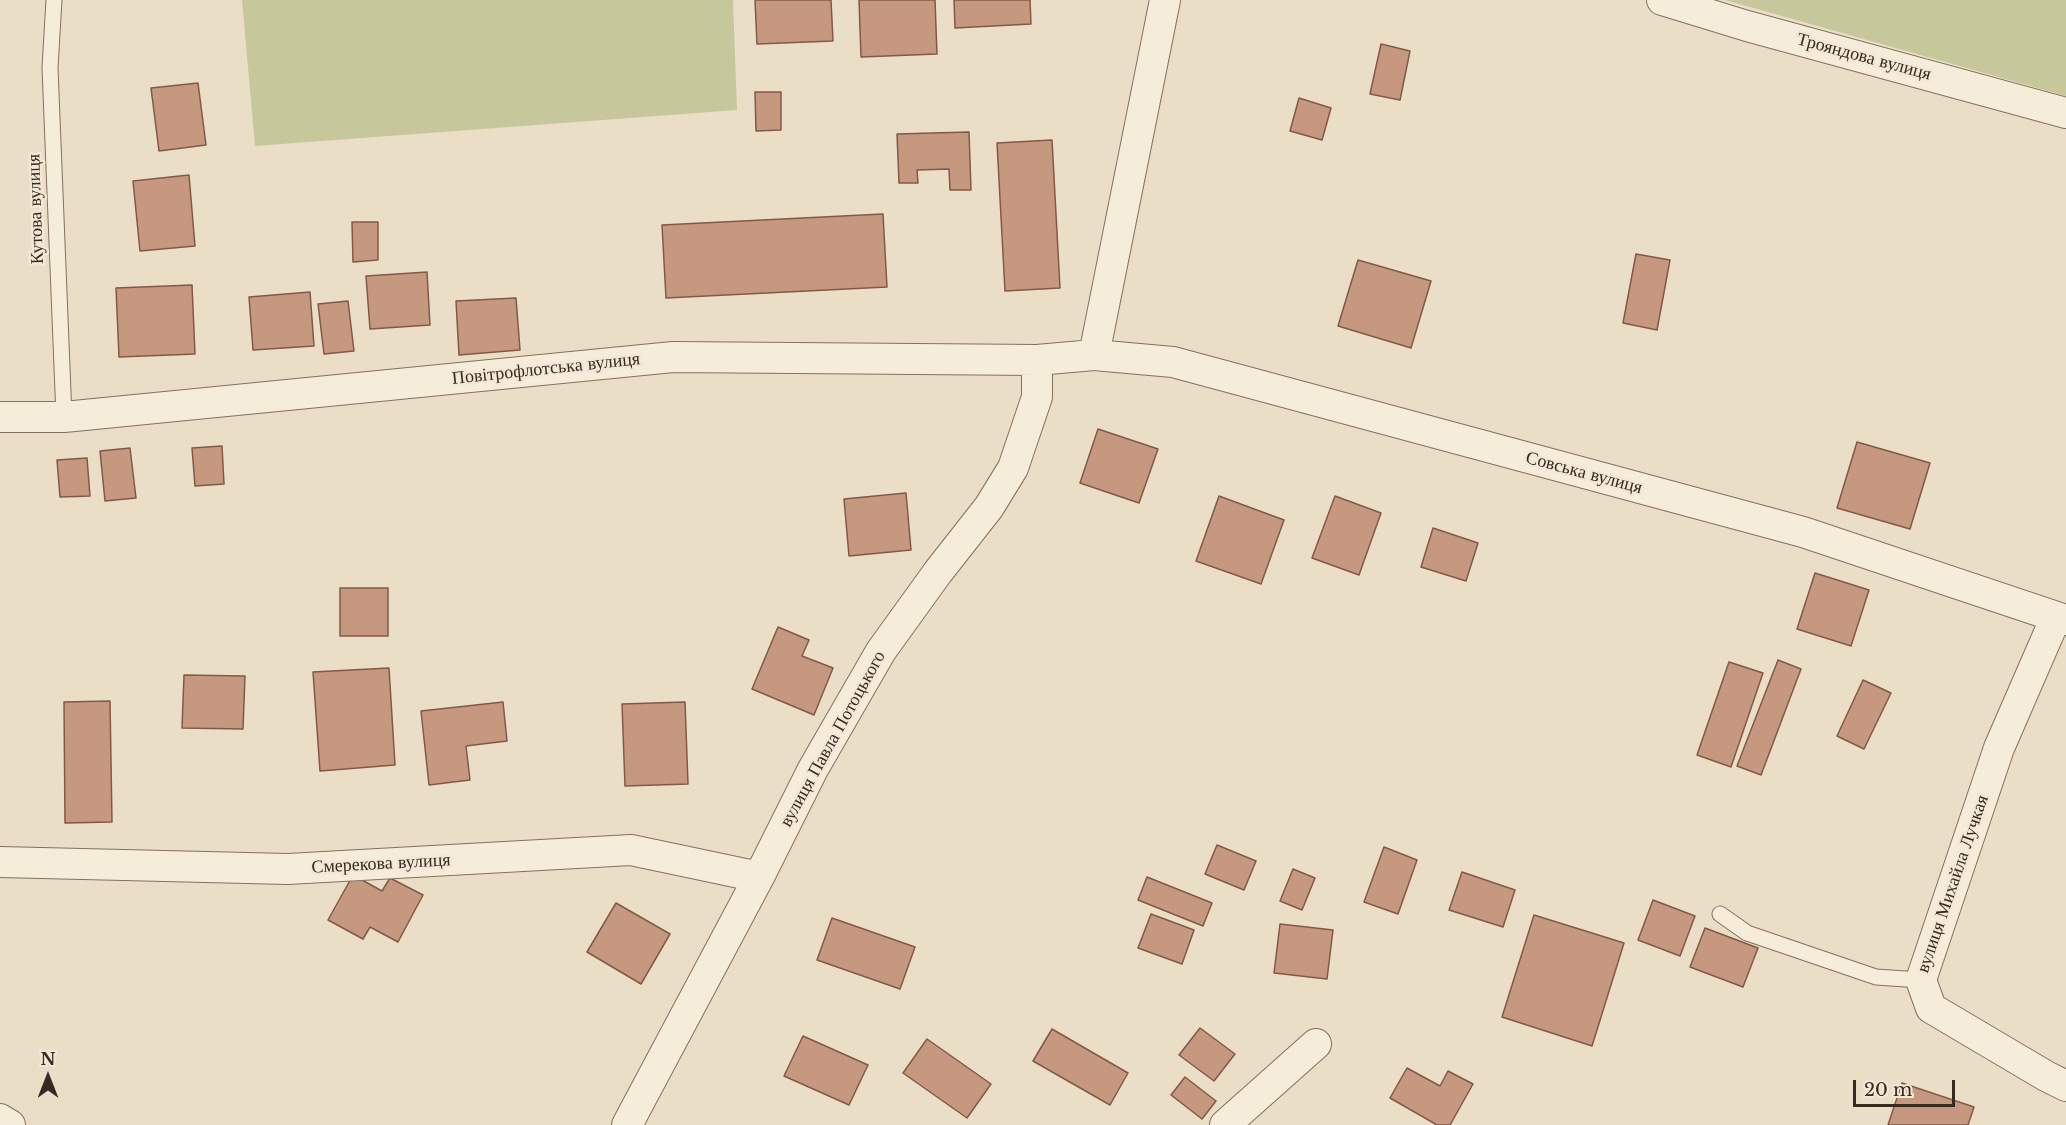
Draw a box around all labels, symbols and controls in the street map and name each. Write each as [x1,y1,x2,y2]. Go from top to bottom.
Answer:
street label: Трояндова вулиця [1795,29,1933,85]
street label: Кутова вулиця [23,153,49,265]
street label: Повітрофлотська вулиця [451,348,641,390]
street label: Совська вулиця [1523,447,1645,499]
street label: вулиця Павла Потоцького [776,647,890,831]
street label: вулиця Михайла Лучкая [1912,792,1994,976]
street label: Смерекова вулиця [311,850,451,878]
north arrow [18,1047,78,1107]
text: N [40,1049,56,1069]
scale bar [1856,1068,1958,1106]
text: 20 m [1864,1079,1912,1101]

